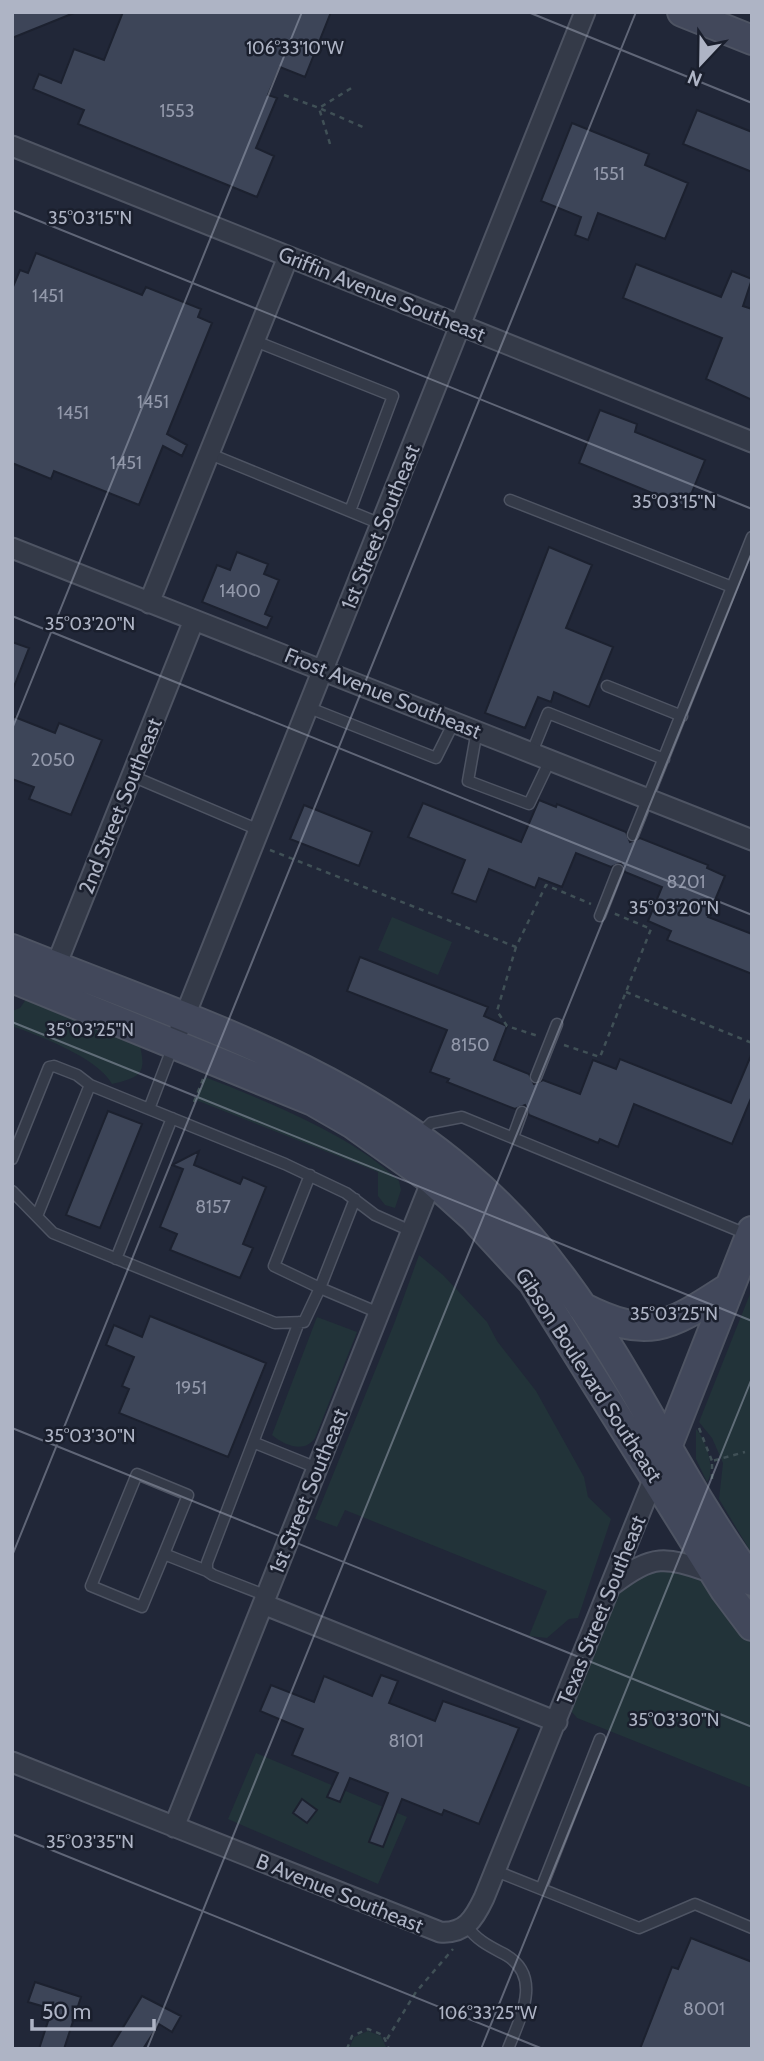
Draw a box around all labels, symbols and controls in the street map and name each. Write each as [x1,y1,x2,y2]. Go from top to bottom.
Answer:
north arrow [666,28,736,98]
text: 106°33'10"W [246,37,344,59]
text: N [684,65,705,91]
house number: 1553 [159,100,195,122]
house number: 1551 [593,163,625,185]
text: 35°03'15"N [48,207,132,229]
street label: Griffin Avenue Southeast [275,241,489,347]
house number: 1451 [32,285,64,307]
house number: 1451 [137,391,169,413]
house number: 1451 [57,402,89,424]
street label: 1st Street Southeast [335,441,425,613]
house number: 1451 [110,452,142,474]
text: 35°03'15"N [632,491,716,513]
house number: 1400 [219,580,261,602]
text: 35°03'20"N [45,613,135,635]
street label: Frost Avenue Southeast [281,642,485,744]
street label: 2nd Street Southeast [73,714,167,898]
house number: 2050 [31,749,75,771]
house number: 8201 [667,871,705,893]
text: 35°03'20"N [629,897,719,919]
text: 35°03'25"N [46,1019,134,1041]
house number: 8150 [450,1034,490,1056]
house number: 8157 [195,1196,231,1218]
street label: Gibson Boulevard Southeast [510,1263,668,1487]
text: 35°03'25"N [630,1303,718,1325]
house number: 1951 [175,1377,207,1399]
street label: 1st Street Southeast [263,1405,353,1577]
text: 35°03'30"N [45,1425,135,1447]
street label: Texas Street Southeast [552,1512,650,1708]
text: 35°03'30"N [629,1709,719,1731]
house number: 8101 [388,1730,424,1752]
text: 35°03'35"N [46,1831,134,1853]
street label: B Avenue Southeast [253,1848,427,1938]
scale bar [32,1988,154,2032]
house number: 8001 [683,1998,725,2020]
text: 50 m [42,1999,91,2024]
text: 106°33'25"W [439,2002,537,2024]

